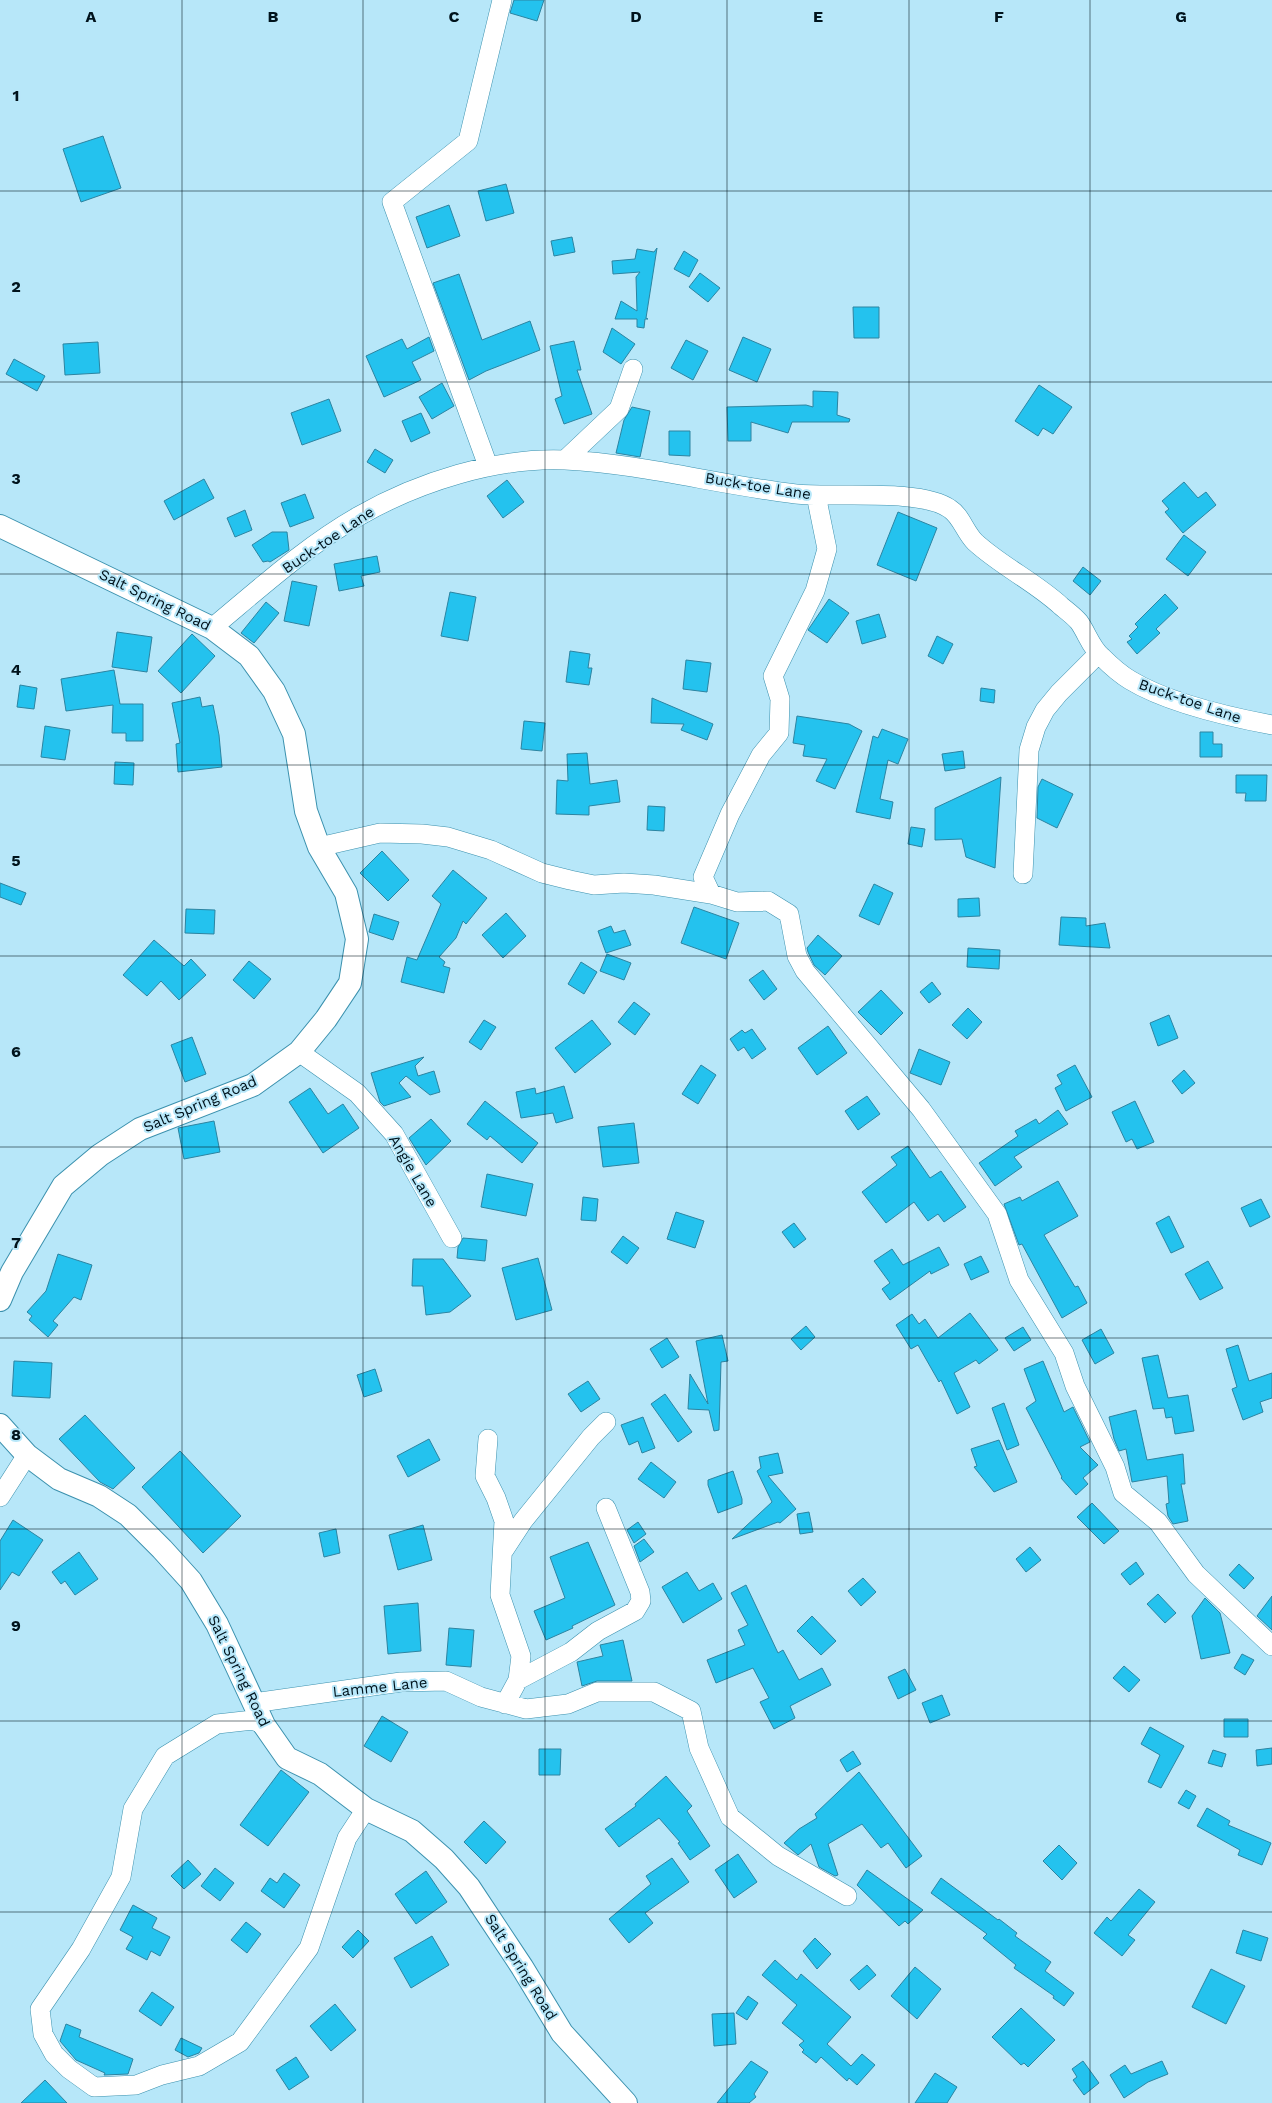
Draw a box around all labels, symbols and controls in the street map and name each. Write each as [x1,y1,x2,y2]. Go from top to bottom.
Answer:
text: A [86,7,97,26]
text: B [268,7,279,26]
text: C [449,7,460,26]
text: D [630,7,642,26]
text: E [813,7,823,26]
text: F [994,7,1004,26]
text: G [1175,7,1187,26]
text: 1 [13,86,19,105]
text: 2 [11,277,21,296]
text: 3 [11,469,21,488]
street label: Buck-toe Lane [704,469,812,503]
street label: Buck-toe Lane [279,503,377,577]
street label: Salt Spring Road [96,565,214,635]
text: 4 [11,660,21,679]
street label: Buck-toe Lane [1137,675,1243,727]
text: 5 [11,851,21,870]
text: 6 [11,1042,21,1061]
street label: Salt Spring Road [140,1072,260,1136]
street label: Angie Lane [385,1132,441,1210]
text: 7 [11,1233,21,1252]
text: 8 [11,1425,21,1444]
street label: Salt Spring Road [204,1612,274,1730]
text: 9 [11,1616,21,1635]
street label: Lamme Lane [332,1673,428,1701]
street label: Salt Spring Road [481,1911,561,2023]

